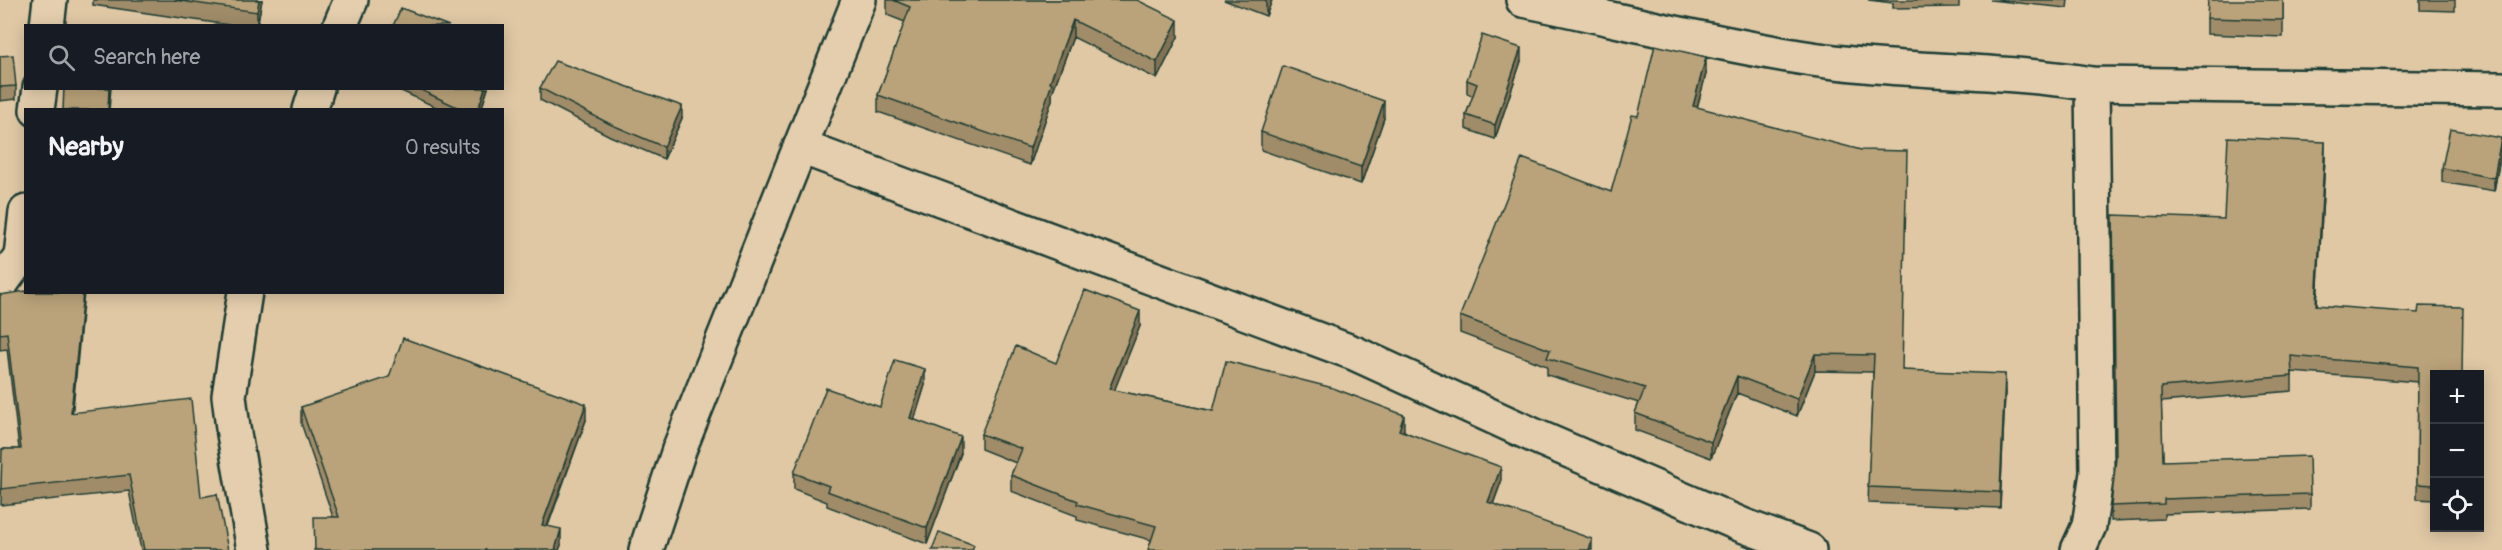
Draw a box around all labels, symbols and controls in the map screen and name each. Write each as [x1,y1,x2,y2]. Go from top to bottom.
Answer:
search box [24,24,504,90]
icon: search [45,41,78,74]
text: Search here [93,43,200,71]
text: Nearby [48,131,124,163]
text: 0 results [405,135,480,160]
map controls [2430,370,2484,532]
button: + [2430,370,2484,424]
button: − [2430,424,2484,478]
button: locate [2430,478,2484,532]

